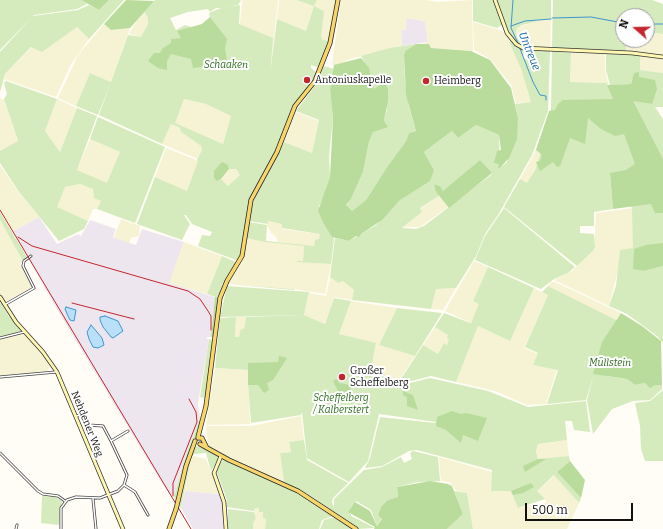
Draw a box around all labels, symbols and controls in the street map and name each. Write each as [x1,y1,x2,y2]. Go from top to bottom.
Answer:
north arrow [615,8,655,48]
text: N [617,18,632,30]
water label: Untreue [515,30,543,72]
park label: Schaaken [204,59,248,71]
place label: Antoniuskapelle [315,74,391,86]
marker: Antoniuskapelle [302,75,312,85]
place label: Heimberg [434,75,481,87]
marker: Heimberg [421,76,431,86]
park label: Müllstein [589,357,631,369]
place label: Großer Scheffelberg [350,365,409,388]
marker: Großer Scheffelberg [337,372,347,382]
street label: Nehdener Weg [68,389,106,459]
park label: Scheffelberg / Kalberstert [313,392,369,416]
scale bar [527,495,635,521]
text: 500 m [532,503,568,517]

